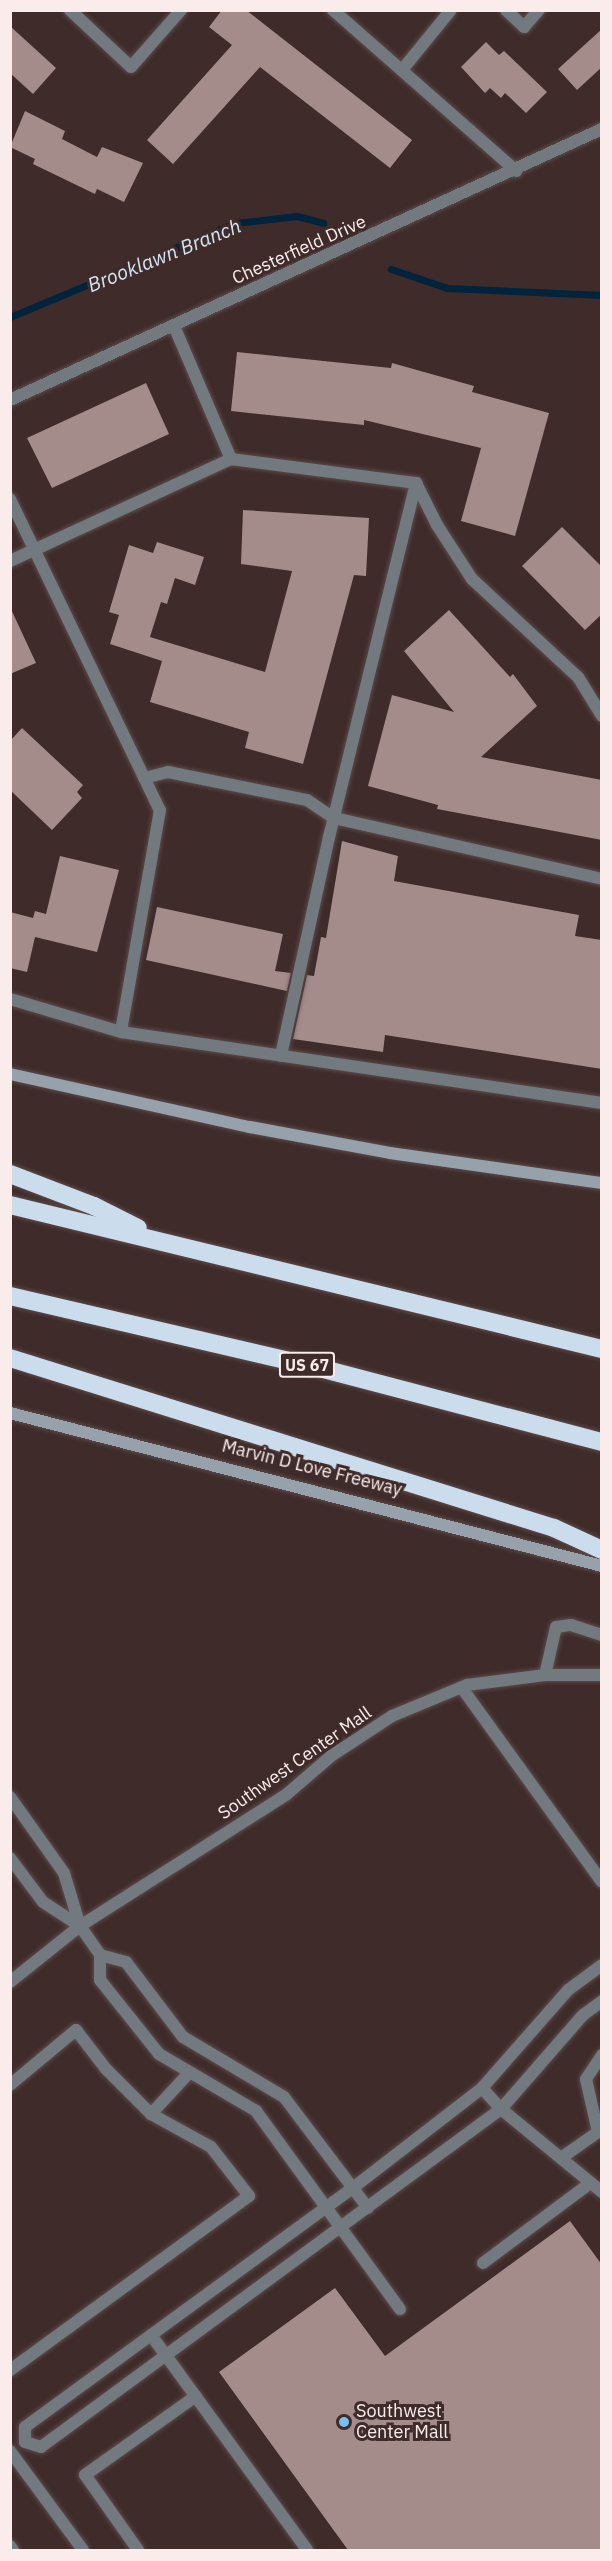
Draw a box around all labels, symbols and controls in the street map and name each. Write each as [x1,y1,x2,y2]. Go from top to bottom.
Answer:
street label: Chesterfield Drive [229,211,369,289]
water label: Brooklawn Branch [84,213,244,297]
road number: US 67 [278,1352,336,1378]
street label: Marvin D Love Freeway [220,1435,404,1501]
street label: Southwest Center Mall [214,1702,376,1824]
place label: Southwest Center Mall [356,2401,448,2444]
marker: Southwest Center Mall [337,2415,351,2429]

